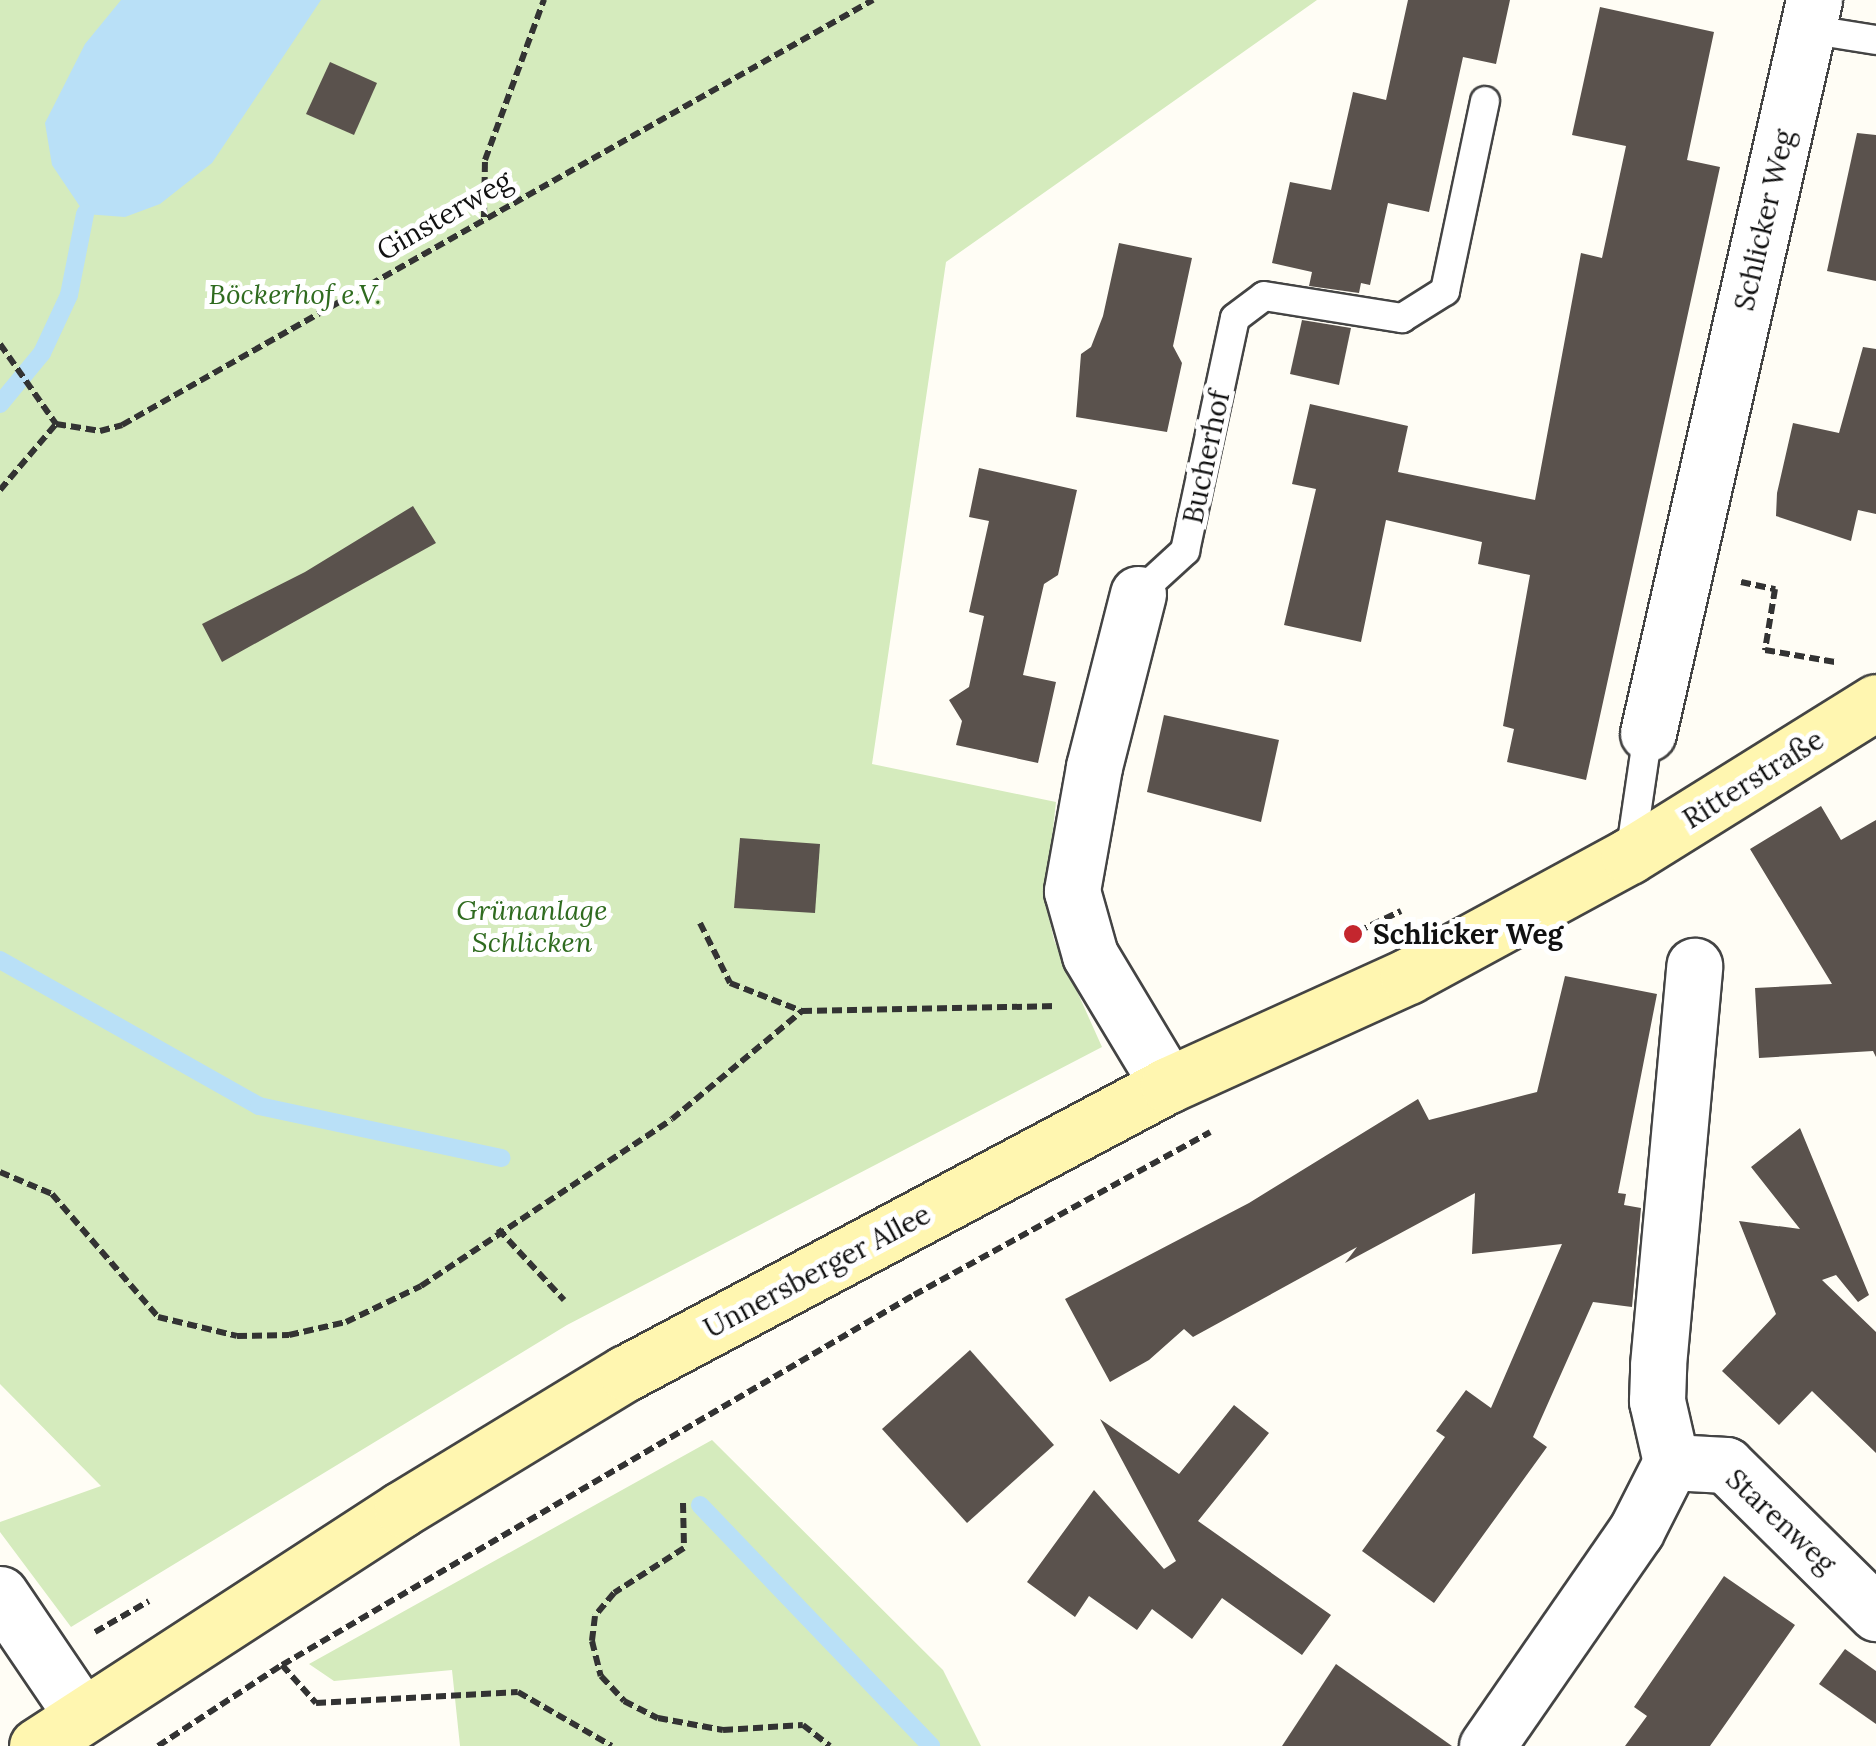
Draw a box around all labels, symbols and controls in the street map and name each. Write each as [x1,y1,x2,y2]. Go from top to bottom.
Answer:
street label: Schlicker Weg [1727,126,1801,314]
street label: Ginsterweg [371,163,517,267]
park label: Böckerhof e.V. [209,277,381,311]
street label: Bucherhof [1176,387,1236,527]
street label: Ritterstraße [1676,722,1830,836]
park label: Grünanlage Schlicken [456,893,608,959]
place label: Schlicker Weg [1373,917,1563,951]
marker: Schlicker Weg [1342,923,1364,945]
street label: Unnersberger Allee [698,1197,936,1345]
street label: Starenweg [1719,1462,1843,1580]

